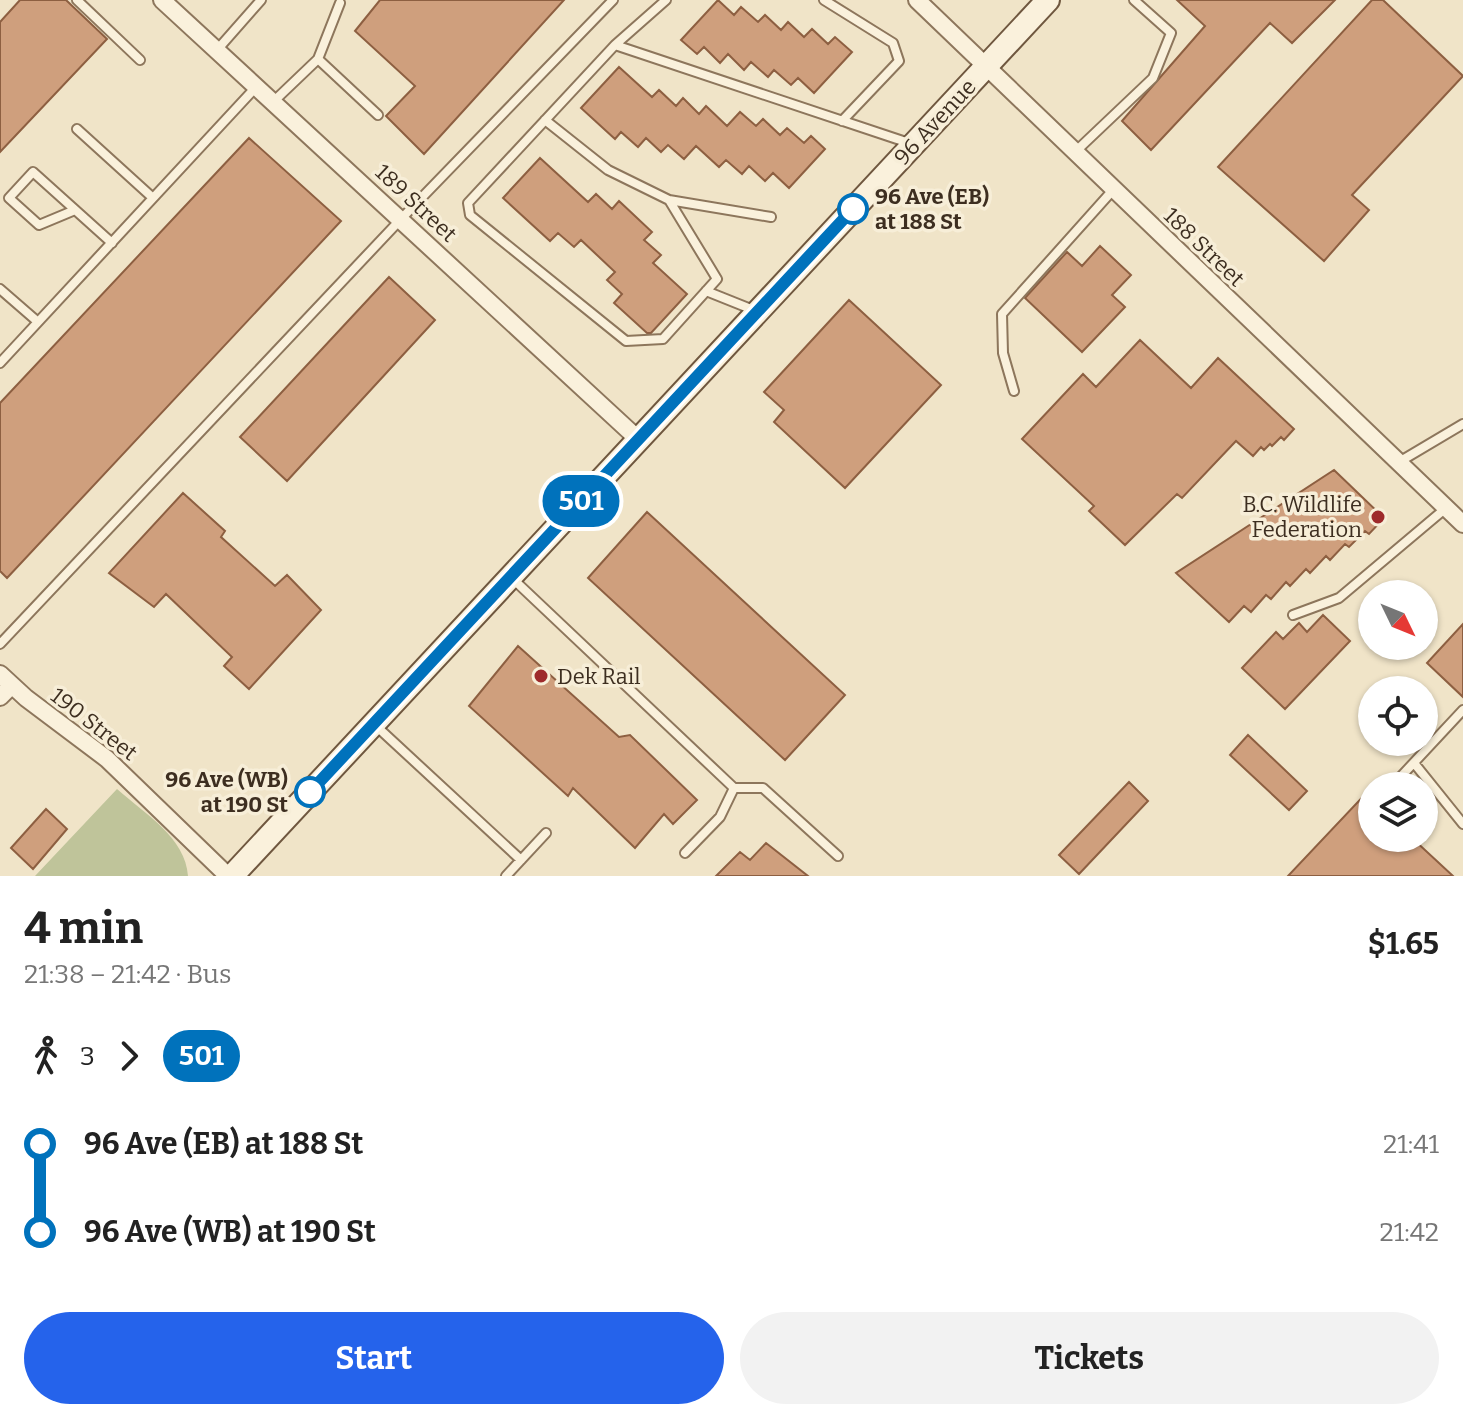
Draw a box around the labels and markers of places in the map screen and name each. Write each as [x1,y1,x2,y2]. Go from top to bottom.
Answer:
place label: 96 Ave (EB) at 188 St [875,183,989,235]
marker: 96 Ave (EB) at 188 St [838,194,868,224]
place label: B.C. Wildlife Federation [1242,491,1362,543]
marker: B.C. Wildlife Federation [1369,508,1387,526]
place label: Dek Rail [557,663,641,690]
marker: Dek Rail [532,667,550,685]
place label: 96 Ave (WB) at 190 St [165,766,288,818]
marker: 96 Ave (WB) at 190 St [295,777,325,807]

